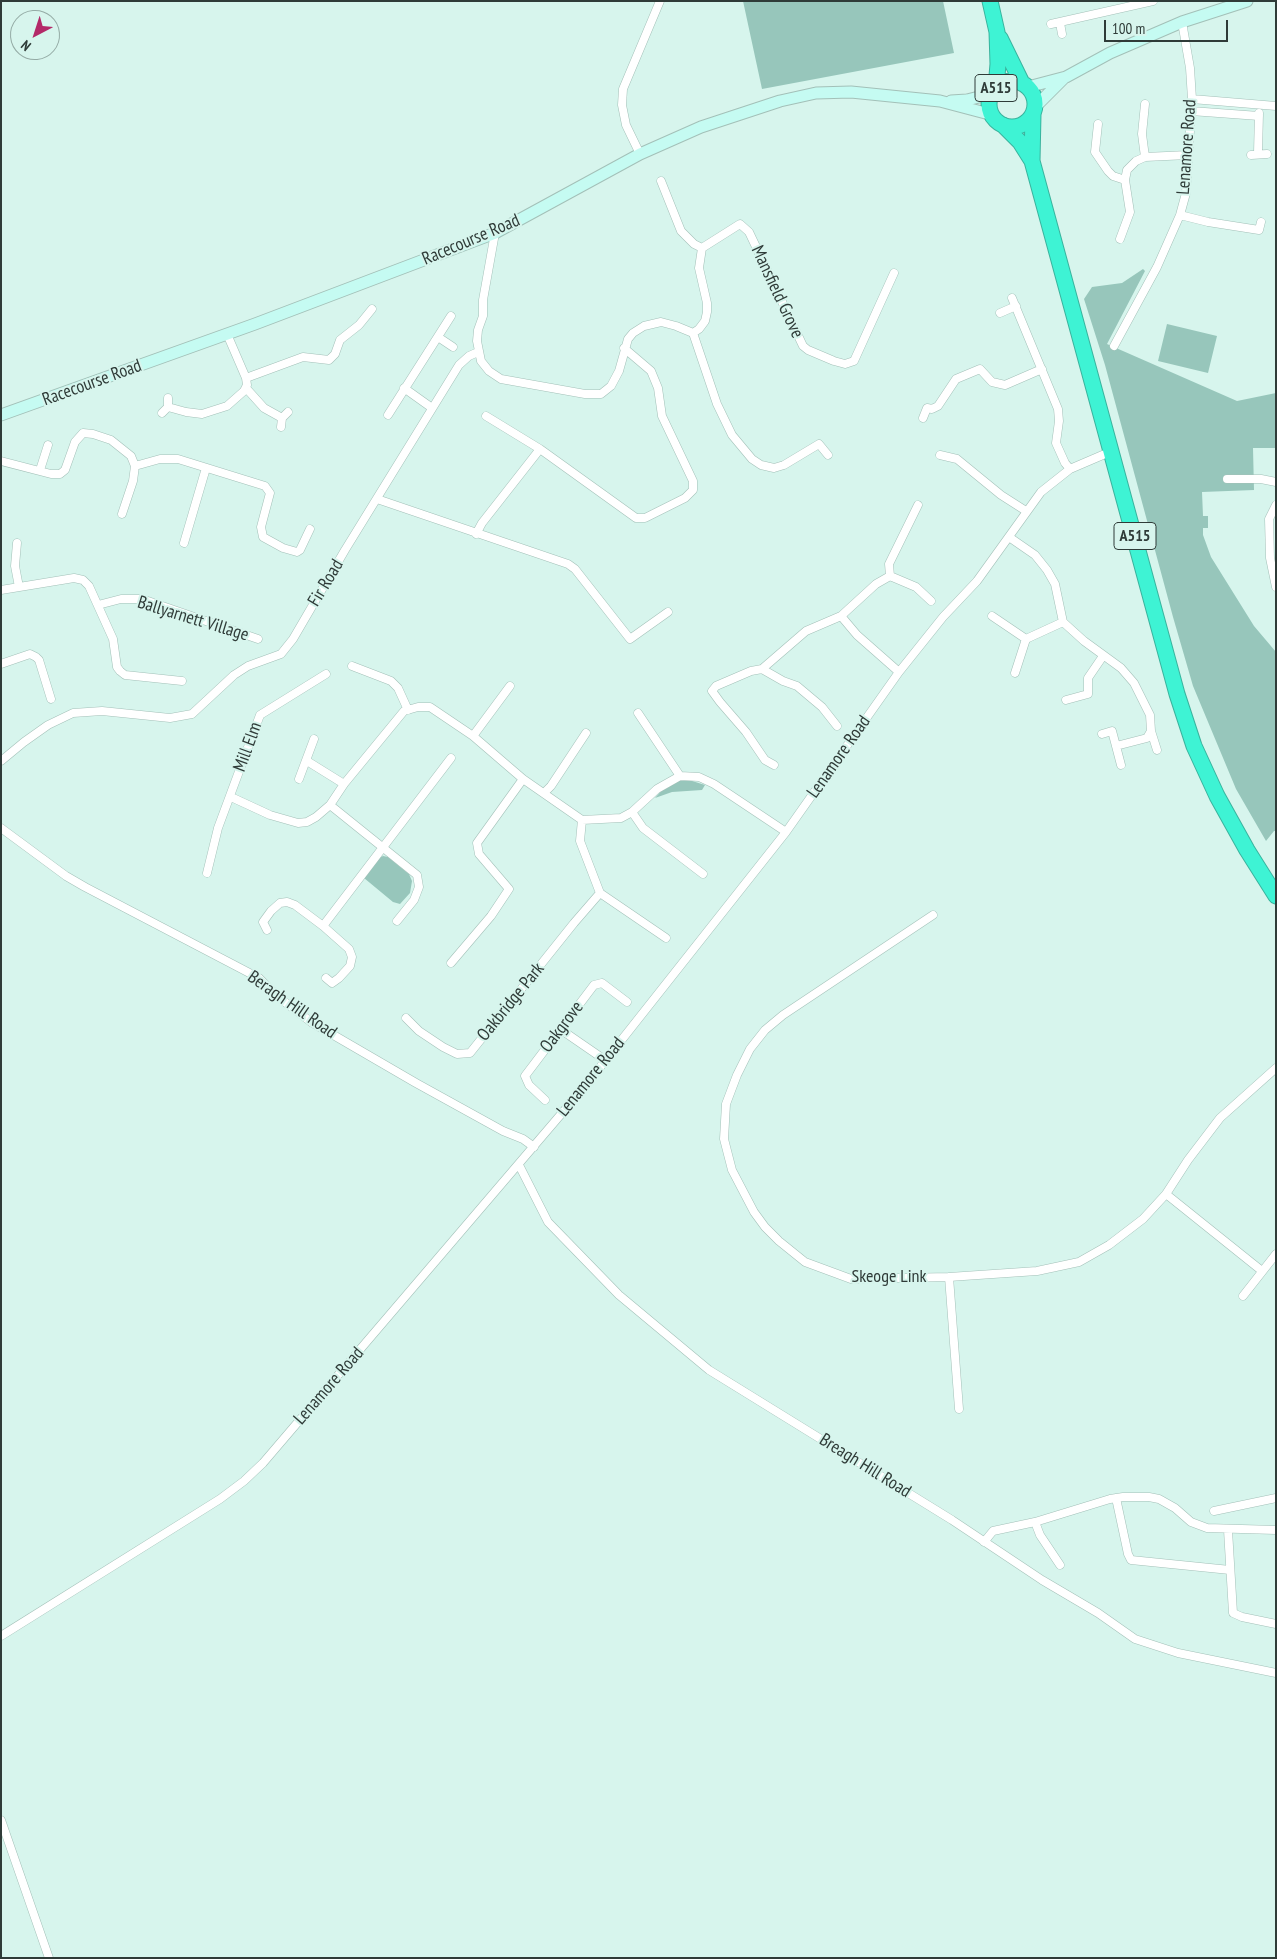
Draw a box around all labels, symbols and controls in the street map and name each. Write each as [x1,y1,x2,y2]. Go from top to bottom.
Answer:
north arrow [10,10,60,60]
scale bar [1107,10,1231,42]
text: 100 m [1112,19,1145,38]
text: N [17,36,35,55]
road number: A515 [975,75,1017,102]
street label: Lenamore Road [1173,99,1201,195]
street label: Racecourse Road [419,210,523,270]
street label: Mansfield Grove [746,242,808,342]
street label: Racecourse Road [39,355,145,411]
road number: A515 [1114,522,1156,550]
street label: Fir Road [304,556,348,610]
street label: Ballyarnett Village [135,592,251,646]
street label: Lenamore Road [803,712,875,802]
street label: Mill Elm [229,719,267,775]
street label: Oakbridge Park [473,959,549,1045]
street label: Beragh Hill Road [243,966,341,1044]
street label: Oakgrove [536,997,588,1057]
street label: Lenamore Road [553,1033,629,1121]
street label: Skeoge Link [852,1266,926,1288]
street label: Lenamore Road [289,1343,369,1429]
street label: Breagh Hill Road [815,1429,915,1503]

